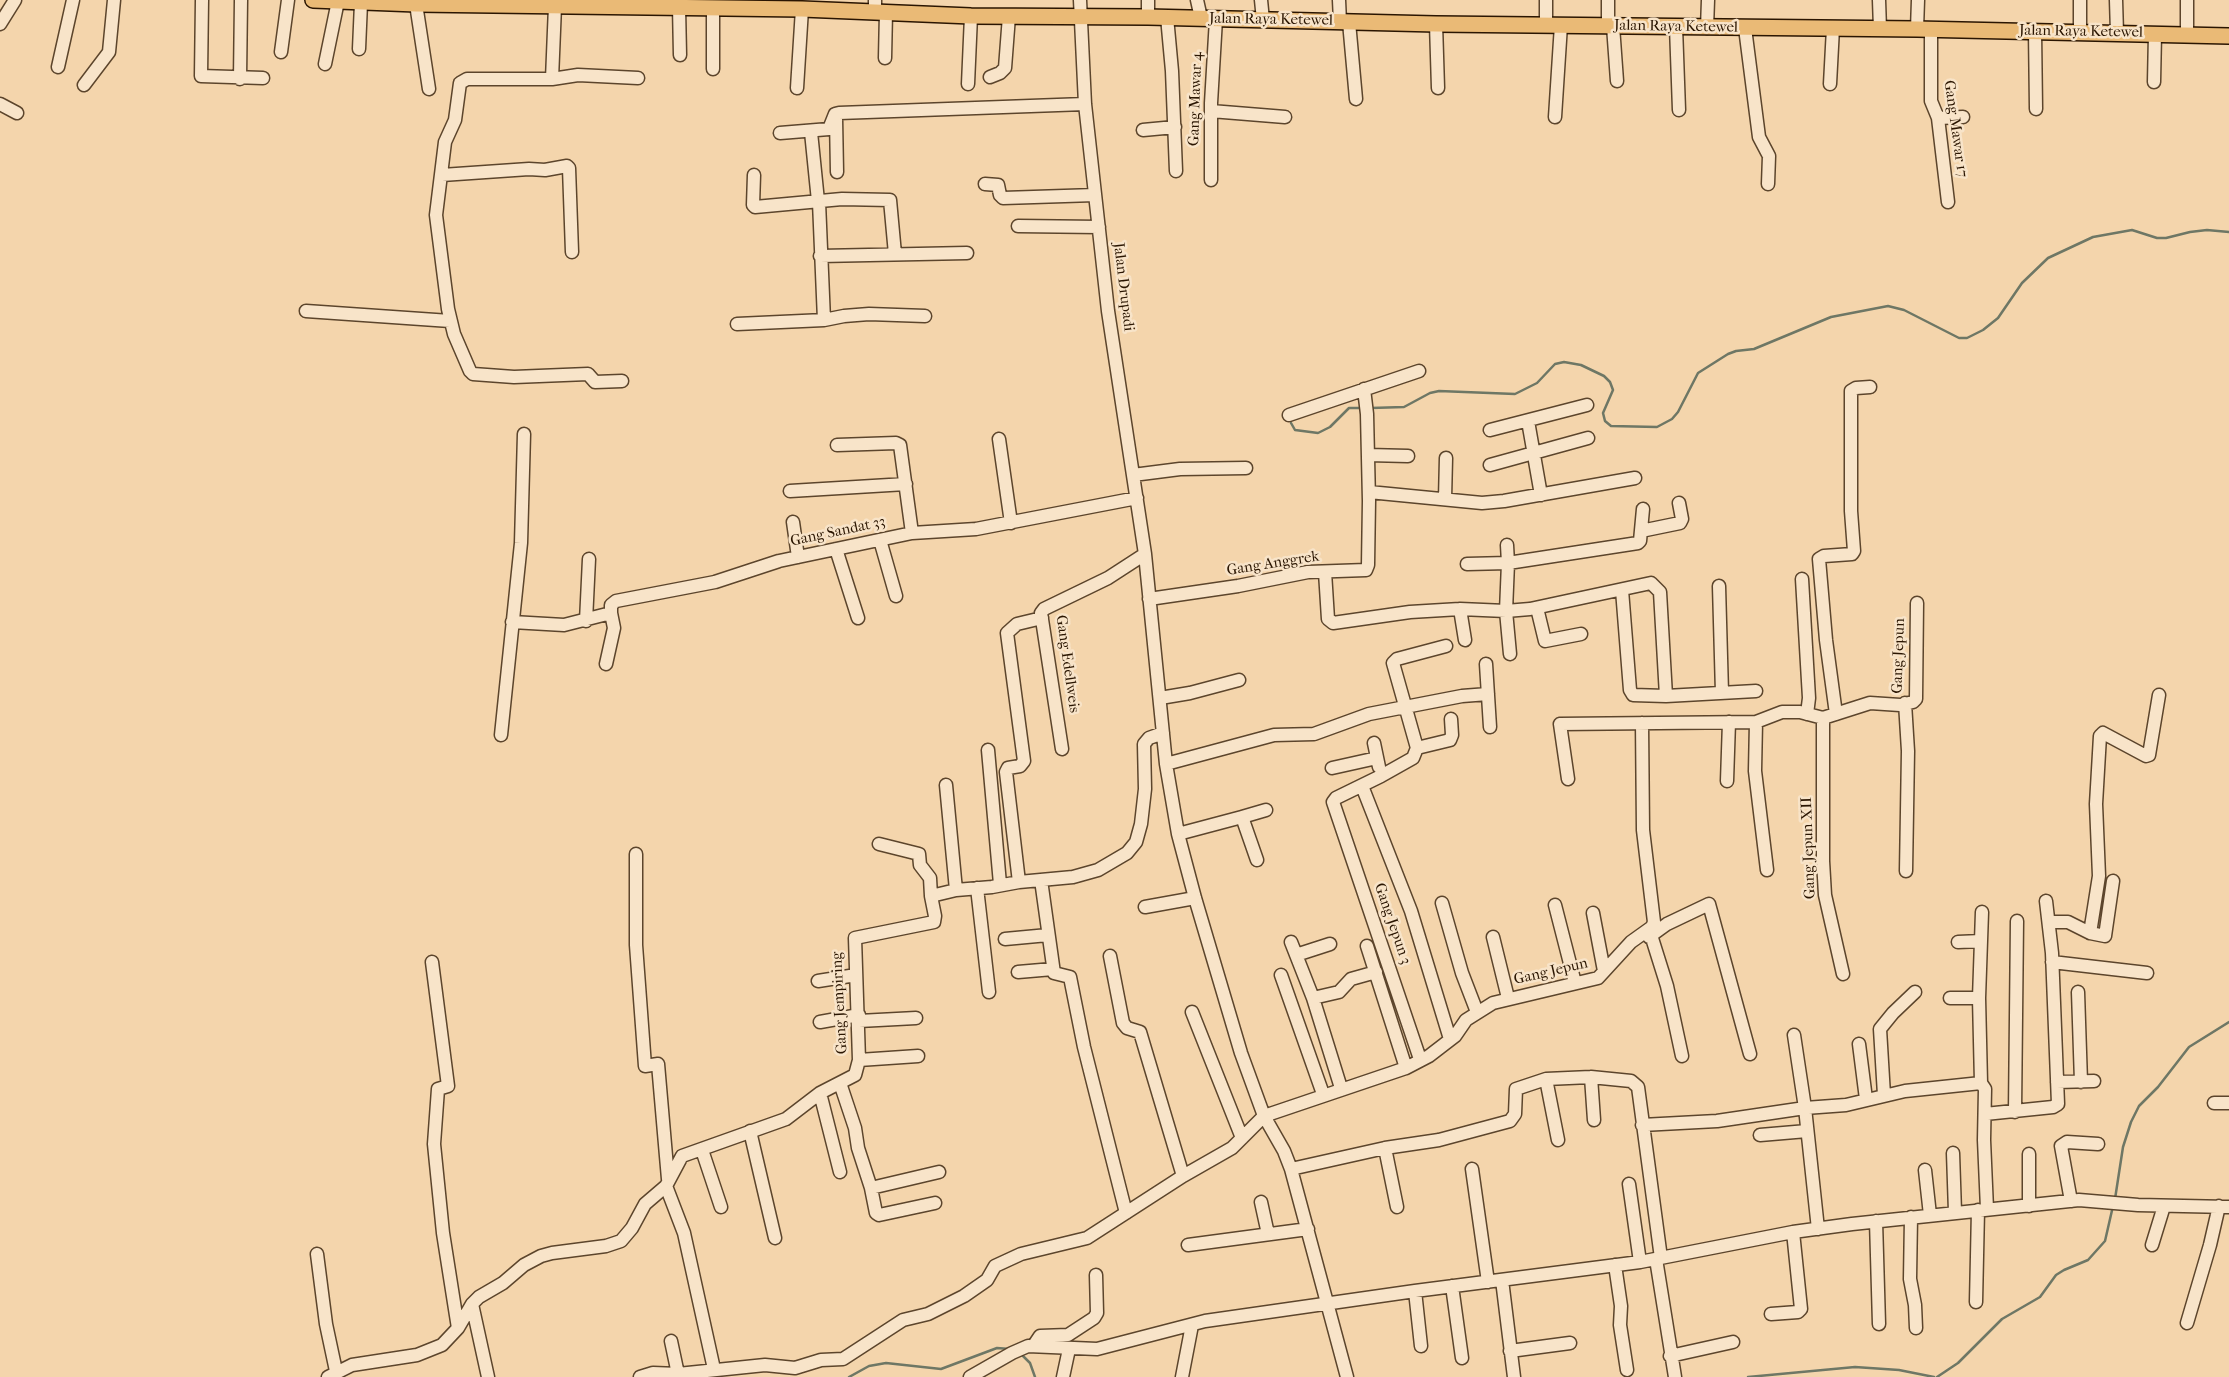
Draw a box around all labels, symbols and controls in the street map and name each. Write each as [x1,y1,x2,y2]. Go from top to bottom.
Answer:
street label: Jalan Raya Ketewel [1209,10,1333,30]
street label: Jalan Raya Ketewel [1614,17,1738,37]
street label: Jalan Raya Ketewel [2019,22,2143,42]
street label: Gang Mawar 4 [1185,52,1207,146]
street label: Gang Mawar 17 [1939,79,1971,179]
street label: Jalan Drupadi [1109,242,1137,332]
street label: Gang Sandat 33 [789,513,887,551]
street label: Gang Anggrek [1225,548,1321,580]
street label: Gang Edellweis [1051,614,1083,714]
street label: Gang Jepun [1889,618,1909,694]
street label: Gang Jepun XII [1798,797,1820,899]
street label: Gang Jepun 3 [1370,881,1414,967]
street label: Gang Jempiring [828,951,852,1055]
street label: Gang Jepun [1512,955,1590,989]

